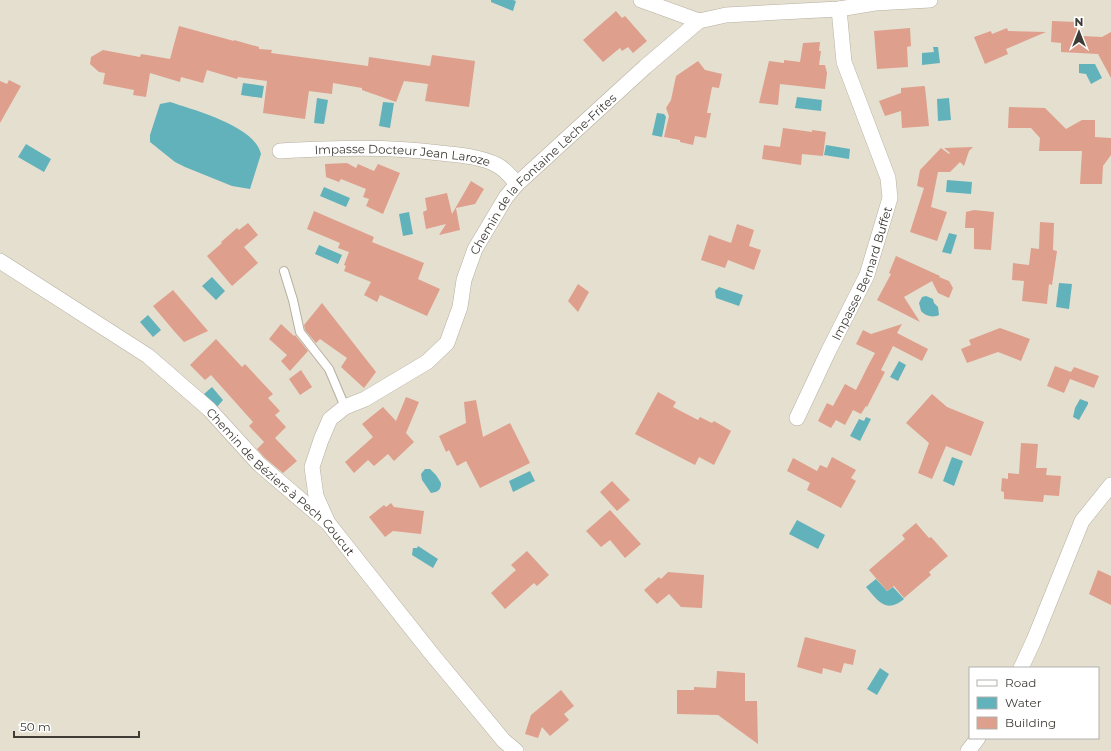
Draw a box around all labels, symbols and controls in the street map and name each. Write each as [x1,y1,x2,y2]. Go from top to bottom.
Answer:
north arrow [1059,12,1099,52]
text: N [1075,15,1083,29]
street label: Chemin de la Fontaine Lèche-Frites [466,90,619,256]
street label: Impasse Docteur Jean Laroze [314,141,493,169]
street label: Impasse Bernard Buffet [828,204,895,342]
street label: Chemin de Béziers à Pech Coucut [204,404,358,558]
legend [969,667,1099,739]
text: Road [1005,675,1036,690]
text: Water [1005,695,1042,710]
scale bar [14,713,139,739]
text: Building [1005,715,1056,730]
text: 50 m [20,719,51,734]

